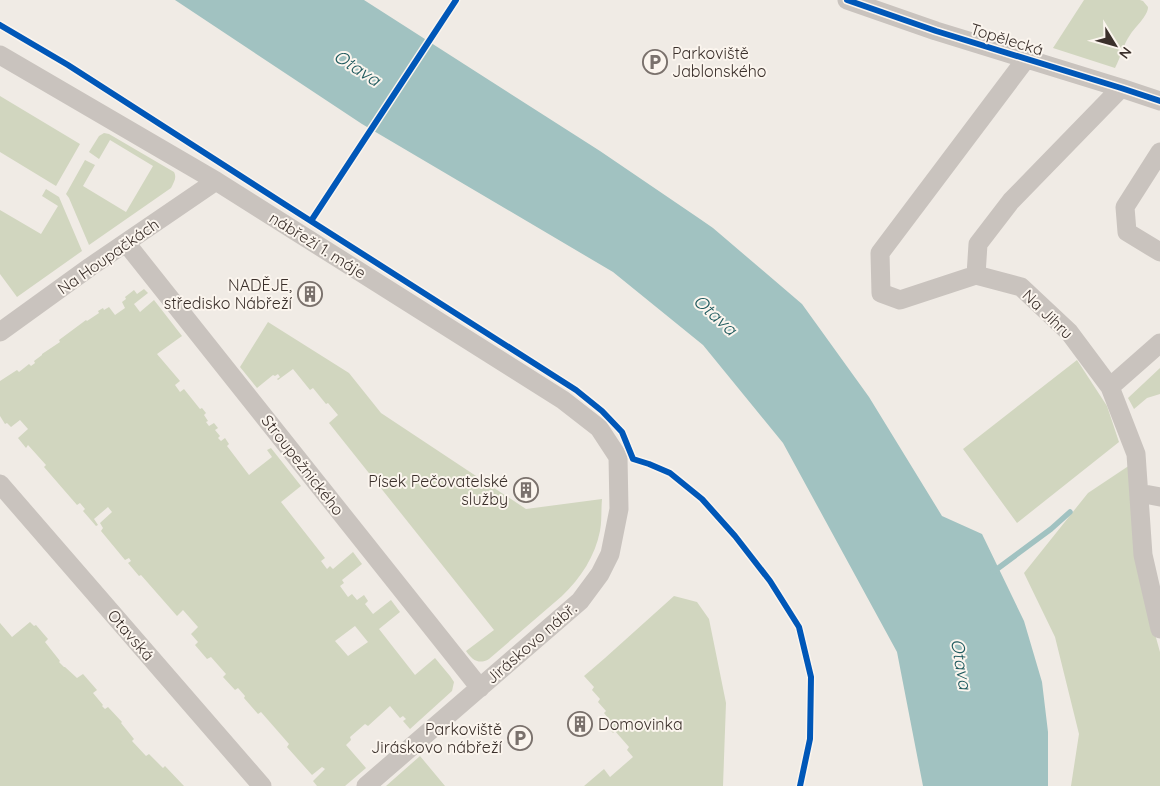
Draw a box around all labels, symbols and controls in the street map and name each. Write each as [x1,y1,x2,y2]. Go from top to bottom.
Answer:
street label: Topělecká [968,18,1046,60]
north arrow [1090,20,1140,70]
place label: Parkoviště Jablonského [672,43,766,81]
text: N [1115,43,1136,62]
water label: Otava [330,44,386,92]
parking icon: Parkoviště Jablonského [642,49,668,75]
street label: nábřeží 1. máje [266,207,370,283]
street label: Na Houpačkách [53,214,163,298]
place label: NADĚJE, středisko Nábřeží [164,275,293,313]
building icon: NADĚJE, středisko Nábřeží [297,281,323,307]
street label: Na Jihru [1019,285,1077,343]
water label: Otava [689,289,743,341]
street label: Stroupežnického [257,411,349,519]
place label: Písek Pečovatelské služby [368,471,508,509]
building icon: Písek Pečovatelské služby [513,477,539,503]
street label: Jiráskovo nábř. [482,598,581,688]
street label: Otavská [103,605,159,665]
water label: Otava [946,637,977,692]
building icon: Domovinka [567,711,593,737]
place label: Domovinka [598,714,683,734]
place label: Parkoviště Jiráskovo nábřeží [371,719,503,757]
parking icon: Parkoviště Jiráskovo nábřeží [507,725,533,751]

